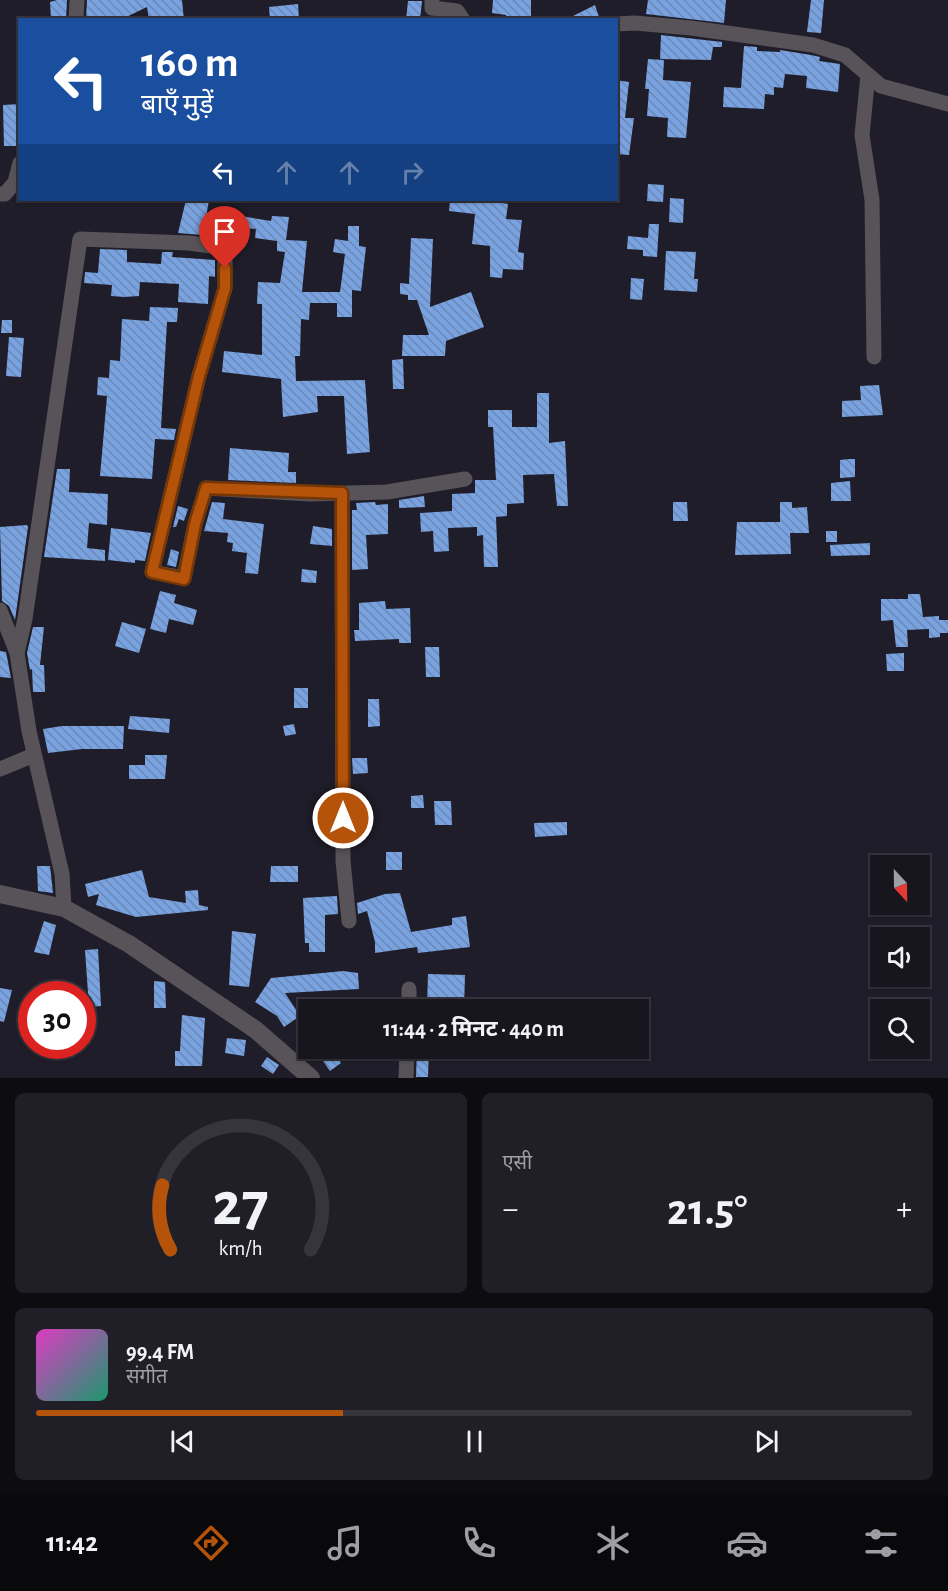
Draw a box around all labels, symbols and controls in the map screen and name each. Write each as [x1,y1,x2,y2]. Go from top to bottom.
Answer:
icon: left [42,42,120,120]
text: 160 m [141,42,239,84]
text: बाएँ मुड़ें [141,91,213,118]
icon: left [207,156,240,189]
icon: ahead [270,156,303,189]
icon: ahead [333,156,366,189]
icon: right [396,156,429,189]
pin [199,206,250,268]
icon: arrive [208,215,241,248]
position arrow [311,786,375,850]
north arrow [870,855,930,915]
map controls [870,855,930,1059]
button: sound [870,927,930,987]
speed limit sign: 30 [18,981,96,1059]
button: search [870,999,930,1059]
text: 11:44 · 2 मिनट · 440 m [383,1018,564,1040]
text: एसी [503,1153,532,1173]
text: 27 [213,1174,269,1236]
text: 21.5° [667,1188,747,1233]
text: − [503,1193,518,1226]
text: + [896,1193,912,1226]
text: km/h [219,1238,263,1259]
text: 99.4 FM [126,1341,194,1363]
text: संगीत [126,1367,167,1387]
icon: previous [166,1425,199,1458]
icon: pause [458,1425,491,1458]
icon: next [750,1425,783,1458]
icon: directions [190,1522,232,1564]
icon: music [324,1522,366,1564]
icon: phone [458,1522,500,1564]
icon: climate [592,1522,634,1564]
icon: car [726,1522,768,1564]
icon: filters [860,1522,902,1564]
text: 11:42 [46,1529,98,1556]

